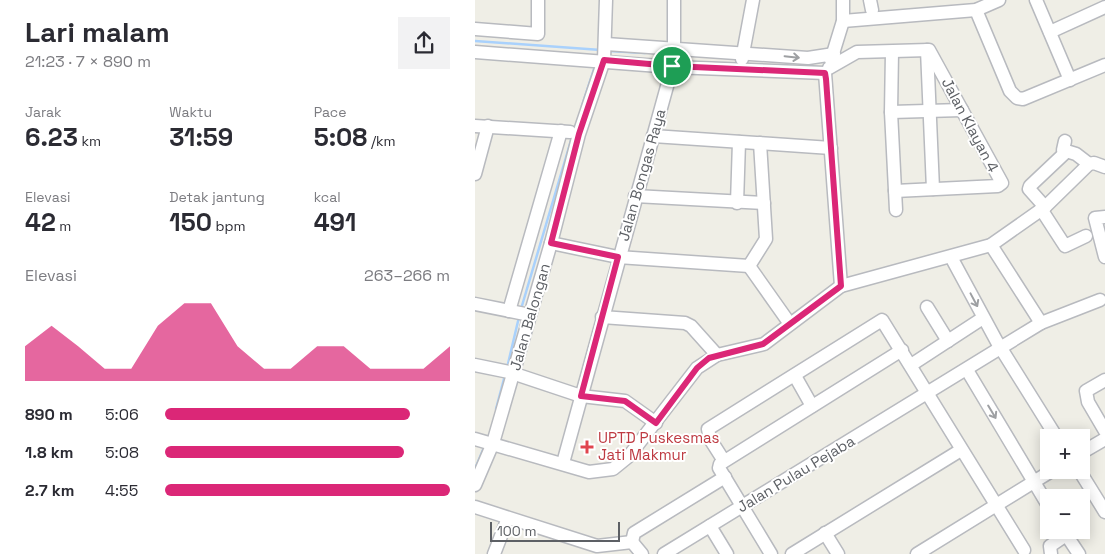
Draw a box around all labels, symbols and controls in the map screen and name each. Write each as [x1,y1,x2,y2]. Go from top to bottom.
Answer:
text: Lari malam [25,14,170,50]
button: share [398,17,450,69]
pin [651,45,693,87]
text: 21:23 · 7 × 890 m [25,51,151,72]
icon: arrive [658,52,686,80]
one-way arrow [783,52,799,62]
street label: Jalan Klayan 4 [938,74,1003,175]
text: Jarak [25,103,62,121]
text: Waktu [169,103,212,121]
text: Pace [314,103,346,121]
street label: Jalan Bongas Raya [614,106,670,243]
text: 6.23 [25,121,78,153]
text: 31:59 [169,121,233,153]
text: 5:08 [314,121,367,153]
text: km [78,132,101,150]
text: /km [367,132,396,150]
text: Elevasi [25,188,70,206]
text: Detak jantung [169,188,265,206]
text: kcal [314,188,341,206]
text: 42 [25,206,56,238]
text: 150 [169,206,212,238]
text: 491 [314,206,356,238]
text: m [56,217,71,235]
text: bpm [212,217,246,235]
street label: Jalan Balongan [505,261,554,373]
text: Elevasi [25,265,77,286]
text: 263–266 m [364,265,450,286]
one-way arrow [970,292,979,307]
text: 890 m [25,404,73,425]
text: 5:06 [105,404,139,425]
one-way arrow [987,404,997,418]
place label: UPTD Puskesmas Jati Makmur [598,428,720,464]
map controls [1040,429,1090,539]
button: + [1040,429,1090,479]
street label: Jalan Pulau Pejaba [733,431,858,516]
marker: UPTD Puskesmas Jati Makmur [580,440,594,454]
text: 1.8 km [25,442,73,463]
text: 5:08 [105,442,139,463]
text: 2.7 km [25,480,74,501]
text: 4:55 [105,480,138,501]
button: − [1040,489,1090,539]
scale bar [490,519,620,542]
text: 100 m [497,522,536,540]

